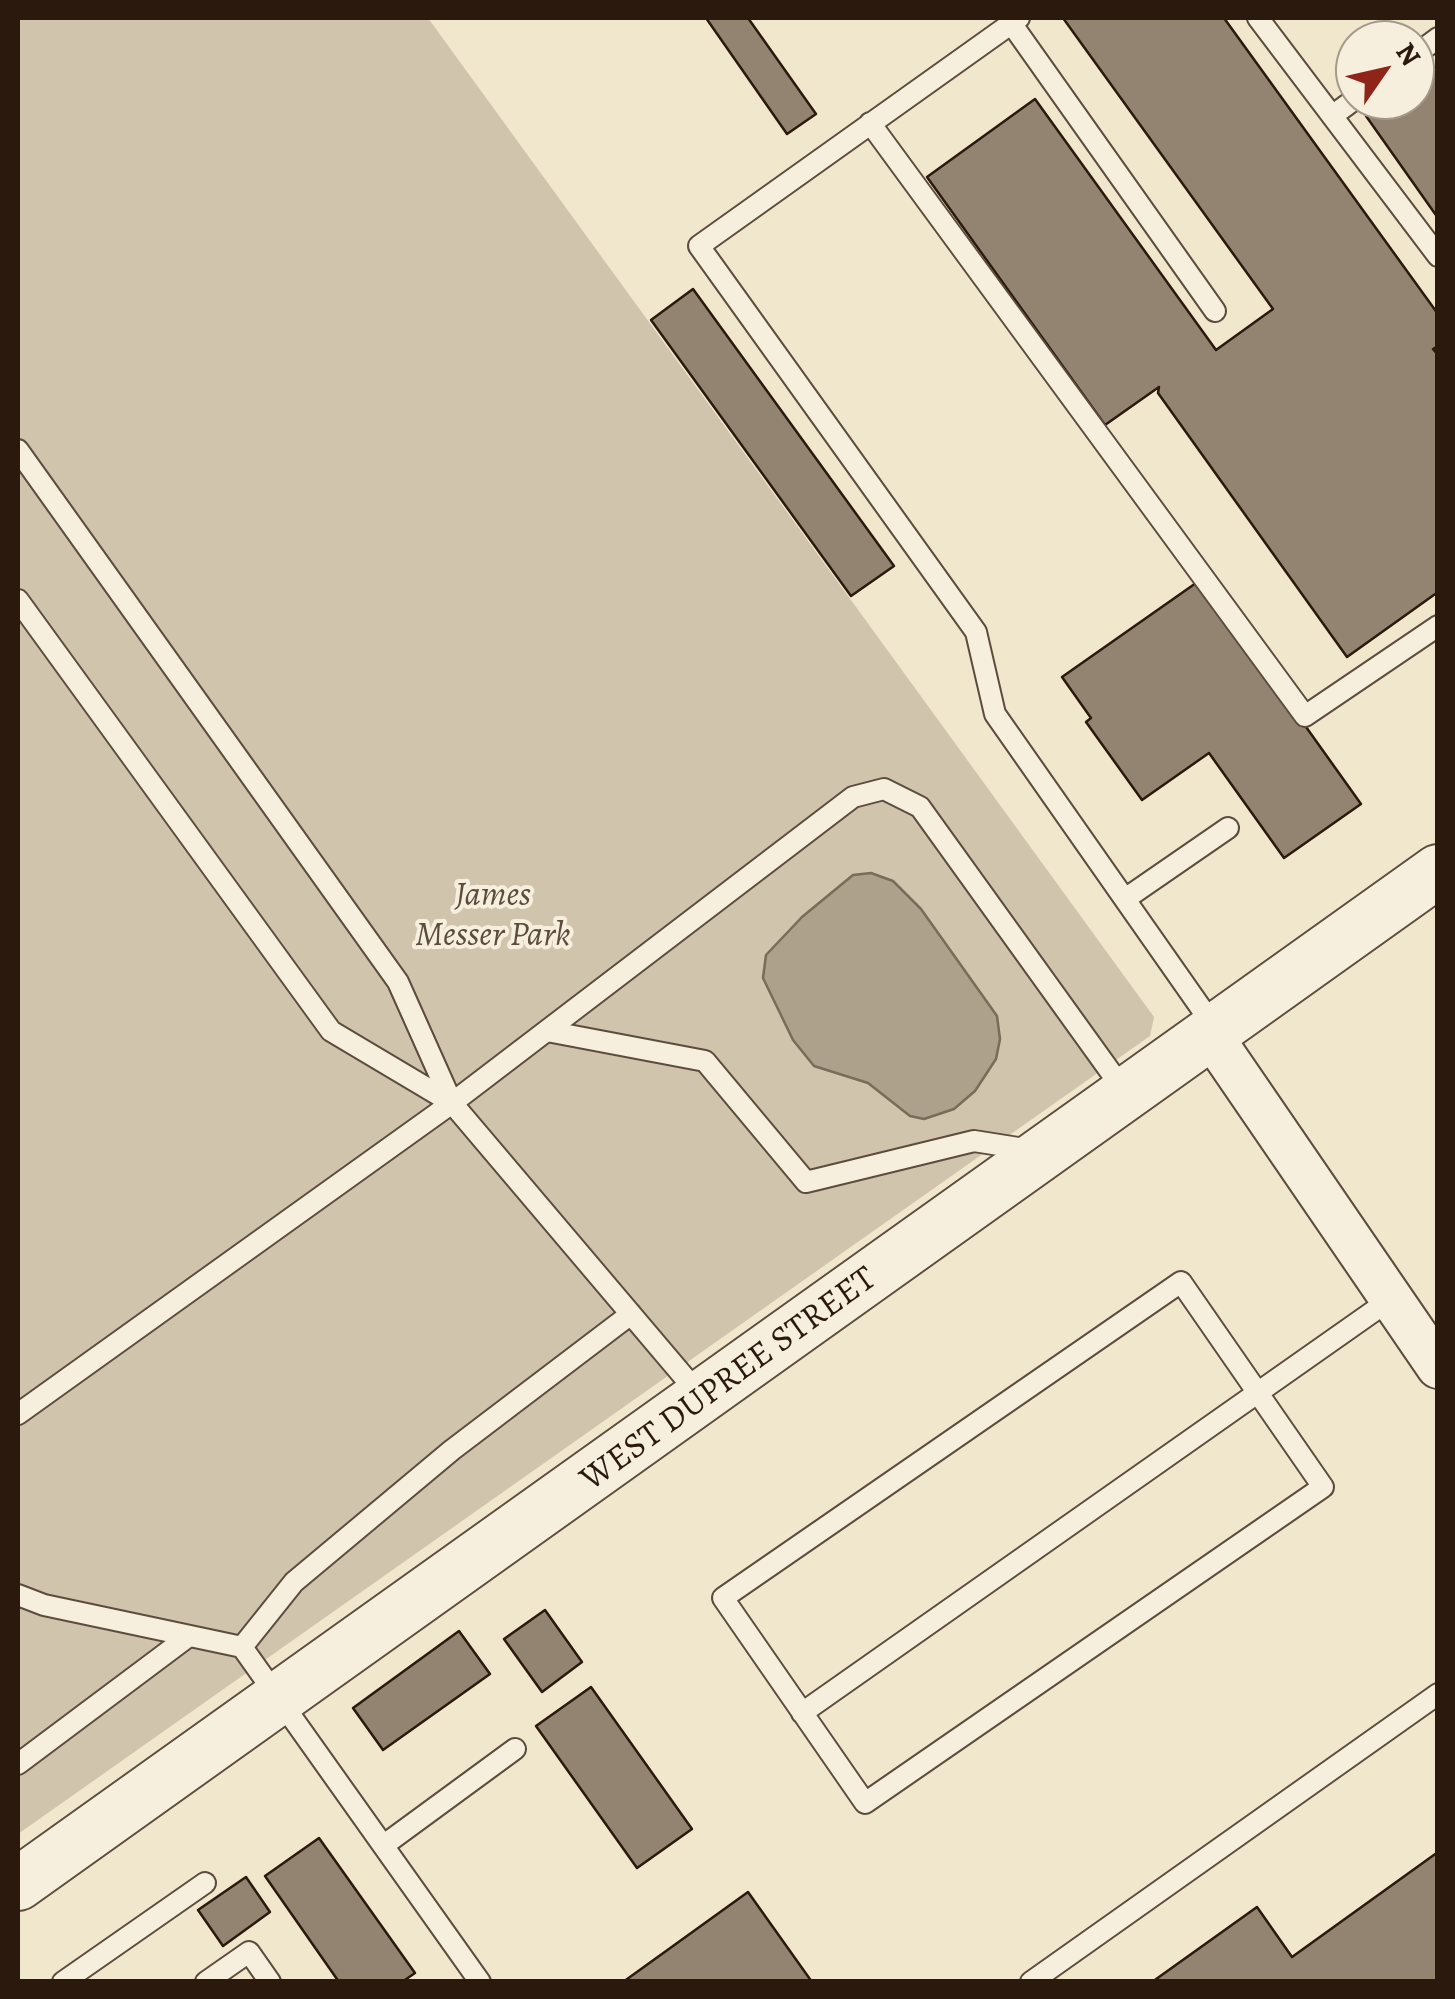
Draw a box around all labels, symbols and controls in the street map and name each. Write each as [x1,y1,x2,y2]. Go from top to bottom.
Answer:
north arrow [1335,20,1435,120]
text: N [1387,35,1430,73]
park label: James Messer Park [415,875,571,957]
street label: WEST DUPREE STREET [573,1259,885,1501]

